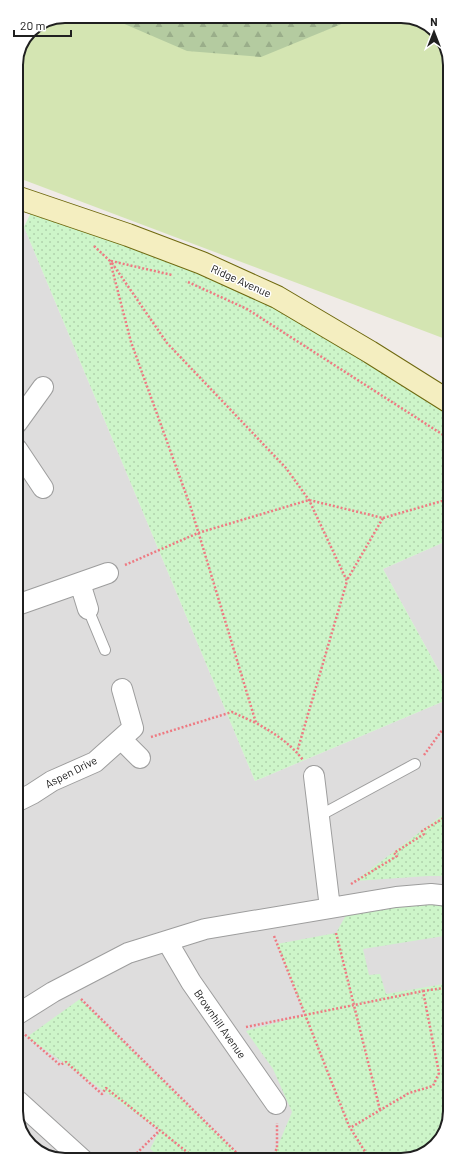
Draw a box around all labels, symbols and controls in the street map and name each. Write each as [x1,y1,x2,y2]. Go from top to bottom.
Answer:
scale bar [14,12,71,38]
north arrow [414,12,454,52]
text: N [430,15,438,28]
text: 20 m [20,18,46,32]
street label: Ridge Avenue [209,261,273,300]
street label: Aspen Drive [43,753,99,790]
street label: Brownhill Avenue [192,987,249,1061]

